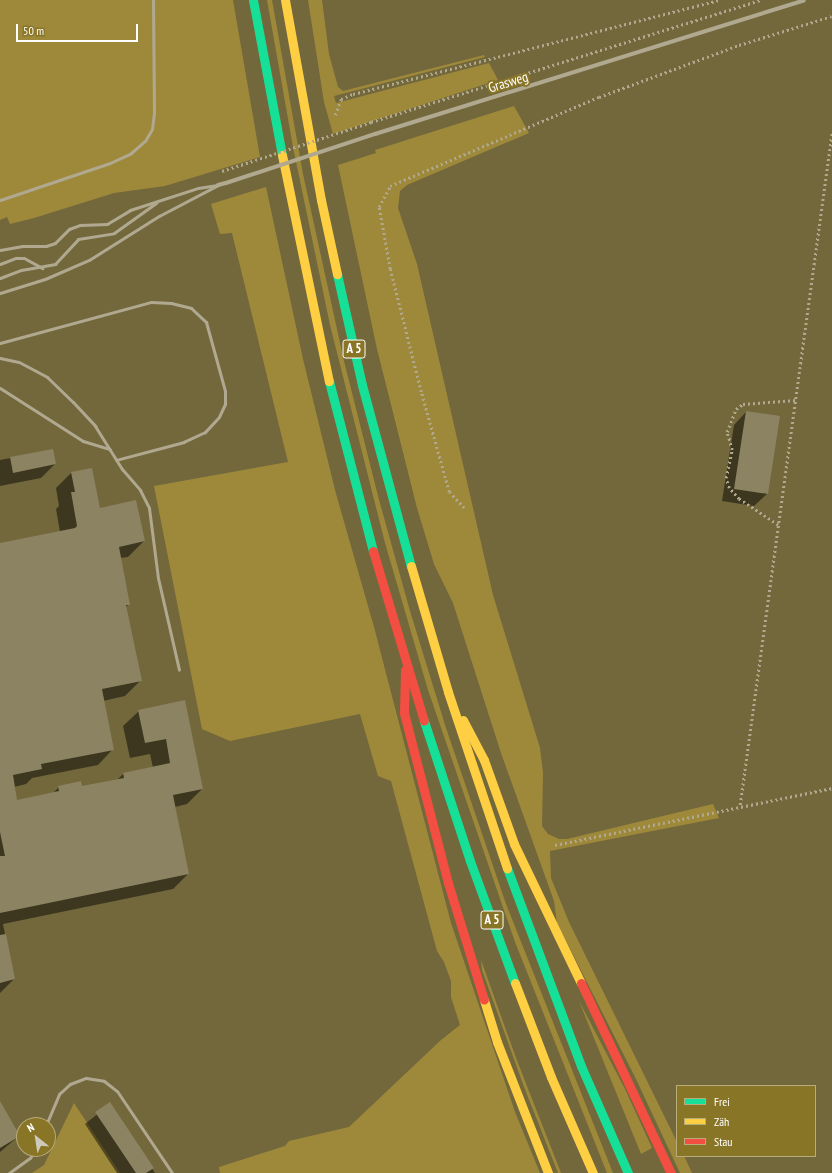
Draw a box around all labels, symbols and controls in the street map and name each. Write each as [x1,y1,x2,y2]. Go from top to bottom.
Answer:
scale bar [18,16,140,42]
text: 50 m [23,23,44,38]
street label: Grasweg [486,68,530,96]
road number: A 5 [342,338,366,360]
road number: A 5 [480,909,504,931]
legend [676,1085,816,1157]
text: Frei [714,1094,730,1109]
text: Zäh [714,1114,729,1129]
north arrow [16,1117,56,1157]
text: N [24,1120,37,1135]
text: Stau [714,1134,732,1149]

